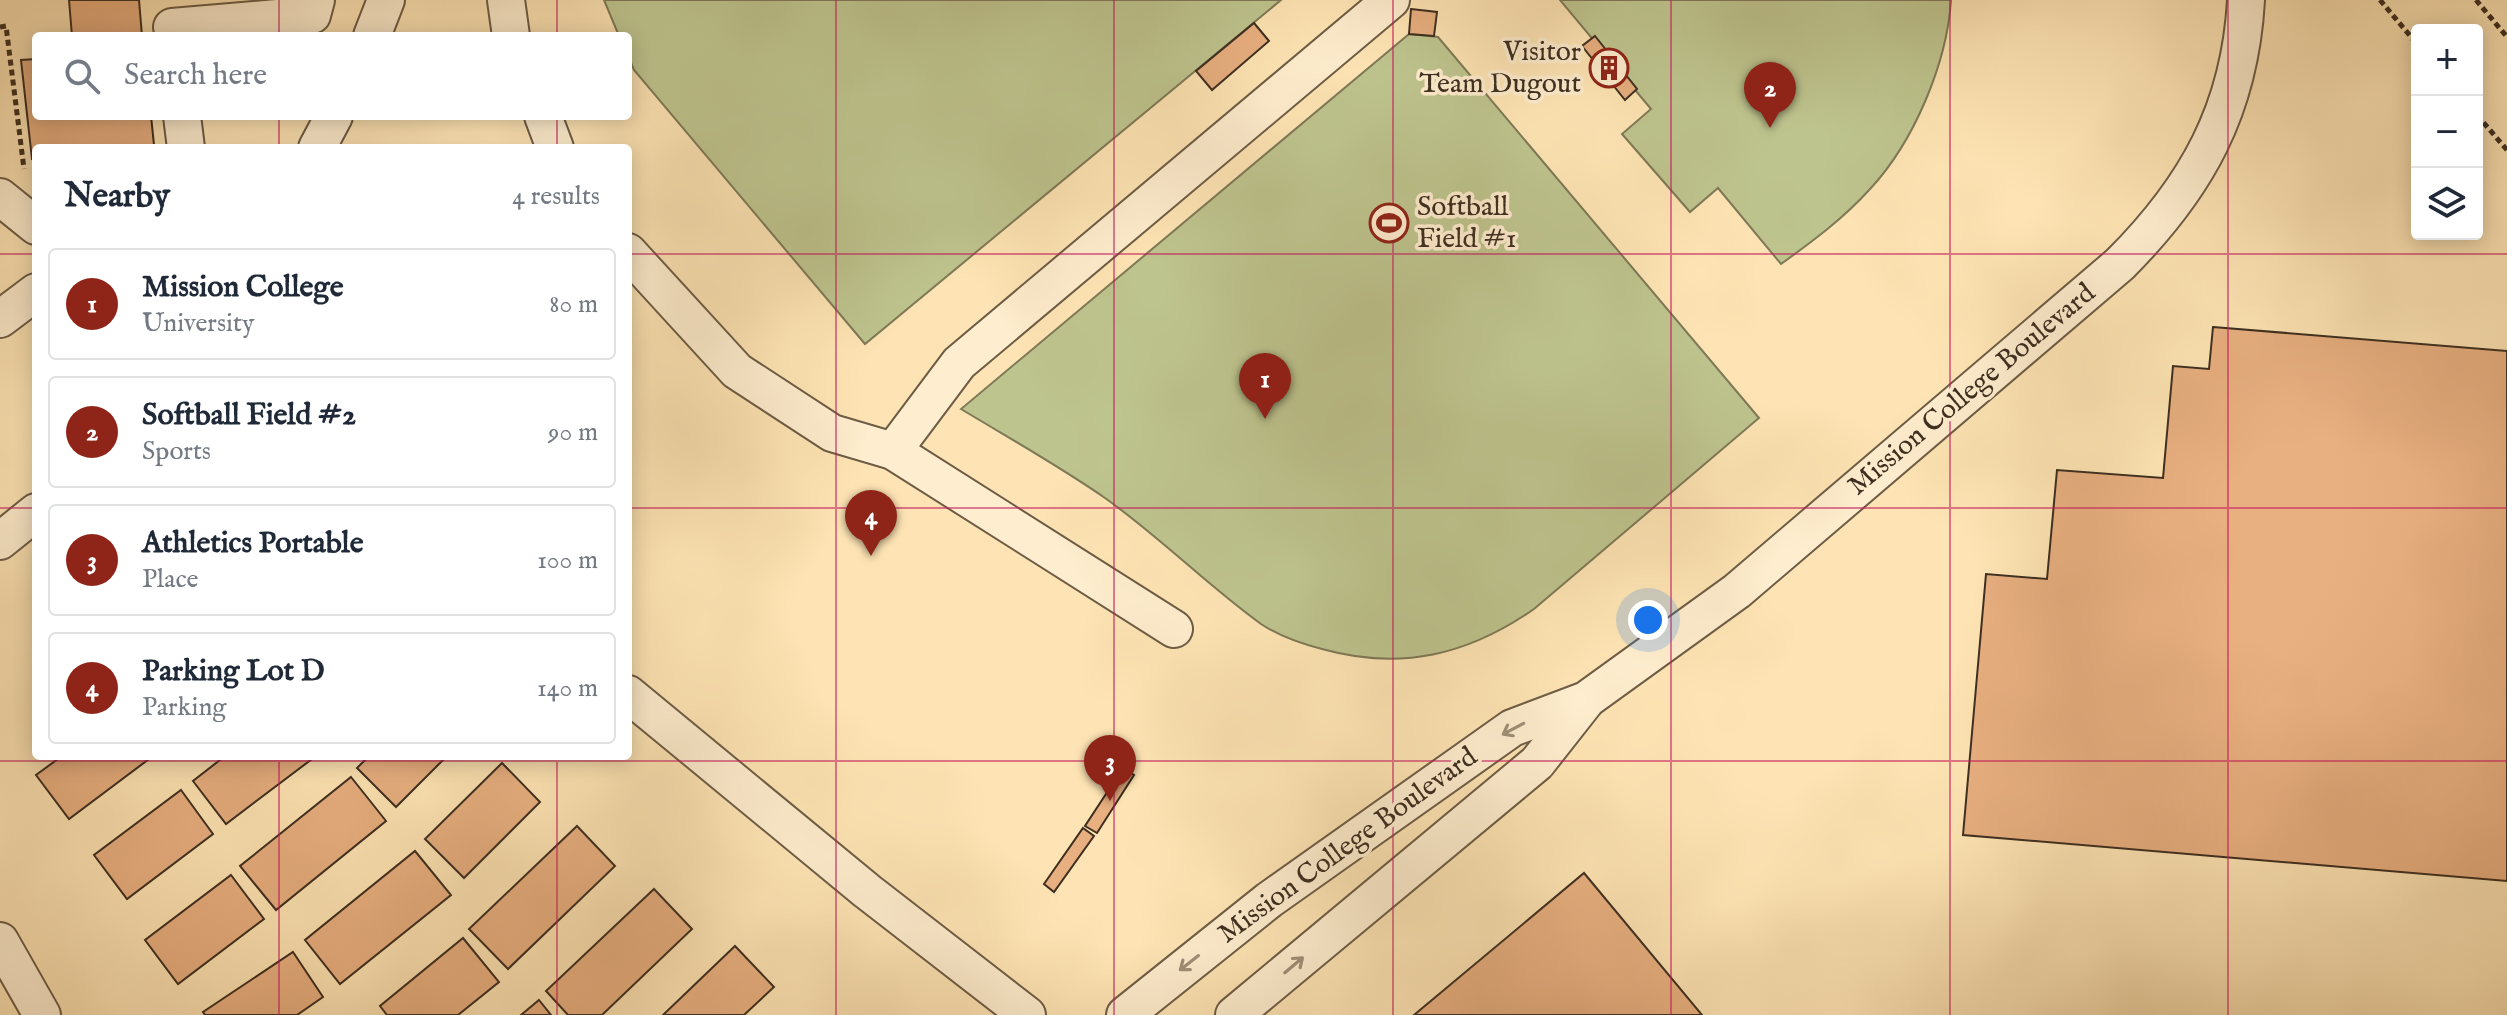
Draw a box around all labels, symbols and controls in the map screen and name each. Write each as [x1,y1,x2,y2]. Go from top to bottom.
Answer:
map controls [2411,24,2483,240]
button: + [2411,24,2483,96]
search box [32,32,632,120]
place label: Visitor Team Dugout [1419,35,1581,102]
building icon: Visitor Team Dugout [1588,47,1630,89]
icon: search [60,54,104,98]
text: Search here [124,57,267,95]
pin: 2 [1744,62,1796,128]
button: − [2411,96,2483,168]
button: layers [2411,168,2483,240]
text: Nearby [64,175,170,218]
text: 4 results [512,180,600,213]
place label: Softball Field #1 [1417,190,1517,257]
sports icon: Softball Field #1 [1368,202,1410,244]
text: Mission College [142,269,343,307]
street label: Mission College Boulevard [1841,276,2103,504]
text: 1 [87,288,97,321]
text: 80 m [549,288,598,321]
text: University [142,307,255,340]
pin: 1 [1239,353,1291,419]
text: Softball Field #2 [142,397,356,435]
text: 2 [86,416,98,449]
text: 90 m [548,416,598,449]
text: Sports [142,435,211,468]
pin: 4 [845,490,897,556]
text: Athletics Portable [142,525,363,563]
text: 3 [87,544,97,577]
text: 100 m [537,544,598,577]
text: Place [142,563,198,596]
your location [1628,600,1668,640]
text: Parking Lot D [142,653,325,691]
text: 4 [86,672,98,705]
text: 140 m [537,672,598,705]
text: Parking [142,691,226,724]
one-way arrow [1502,722,1525,738]
pin: 3 [1084,735,1136,801]
street label: Mission College Boulevard [1211,740,1485,952]
one-way arrow [1179,954,1200,971]
one-way arrow [1283,956,1303,974]

